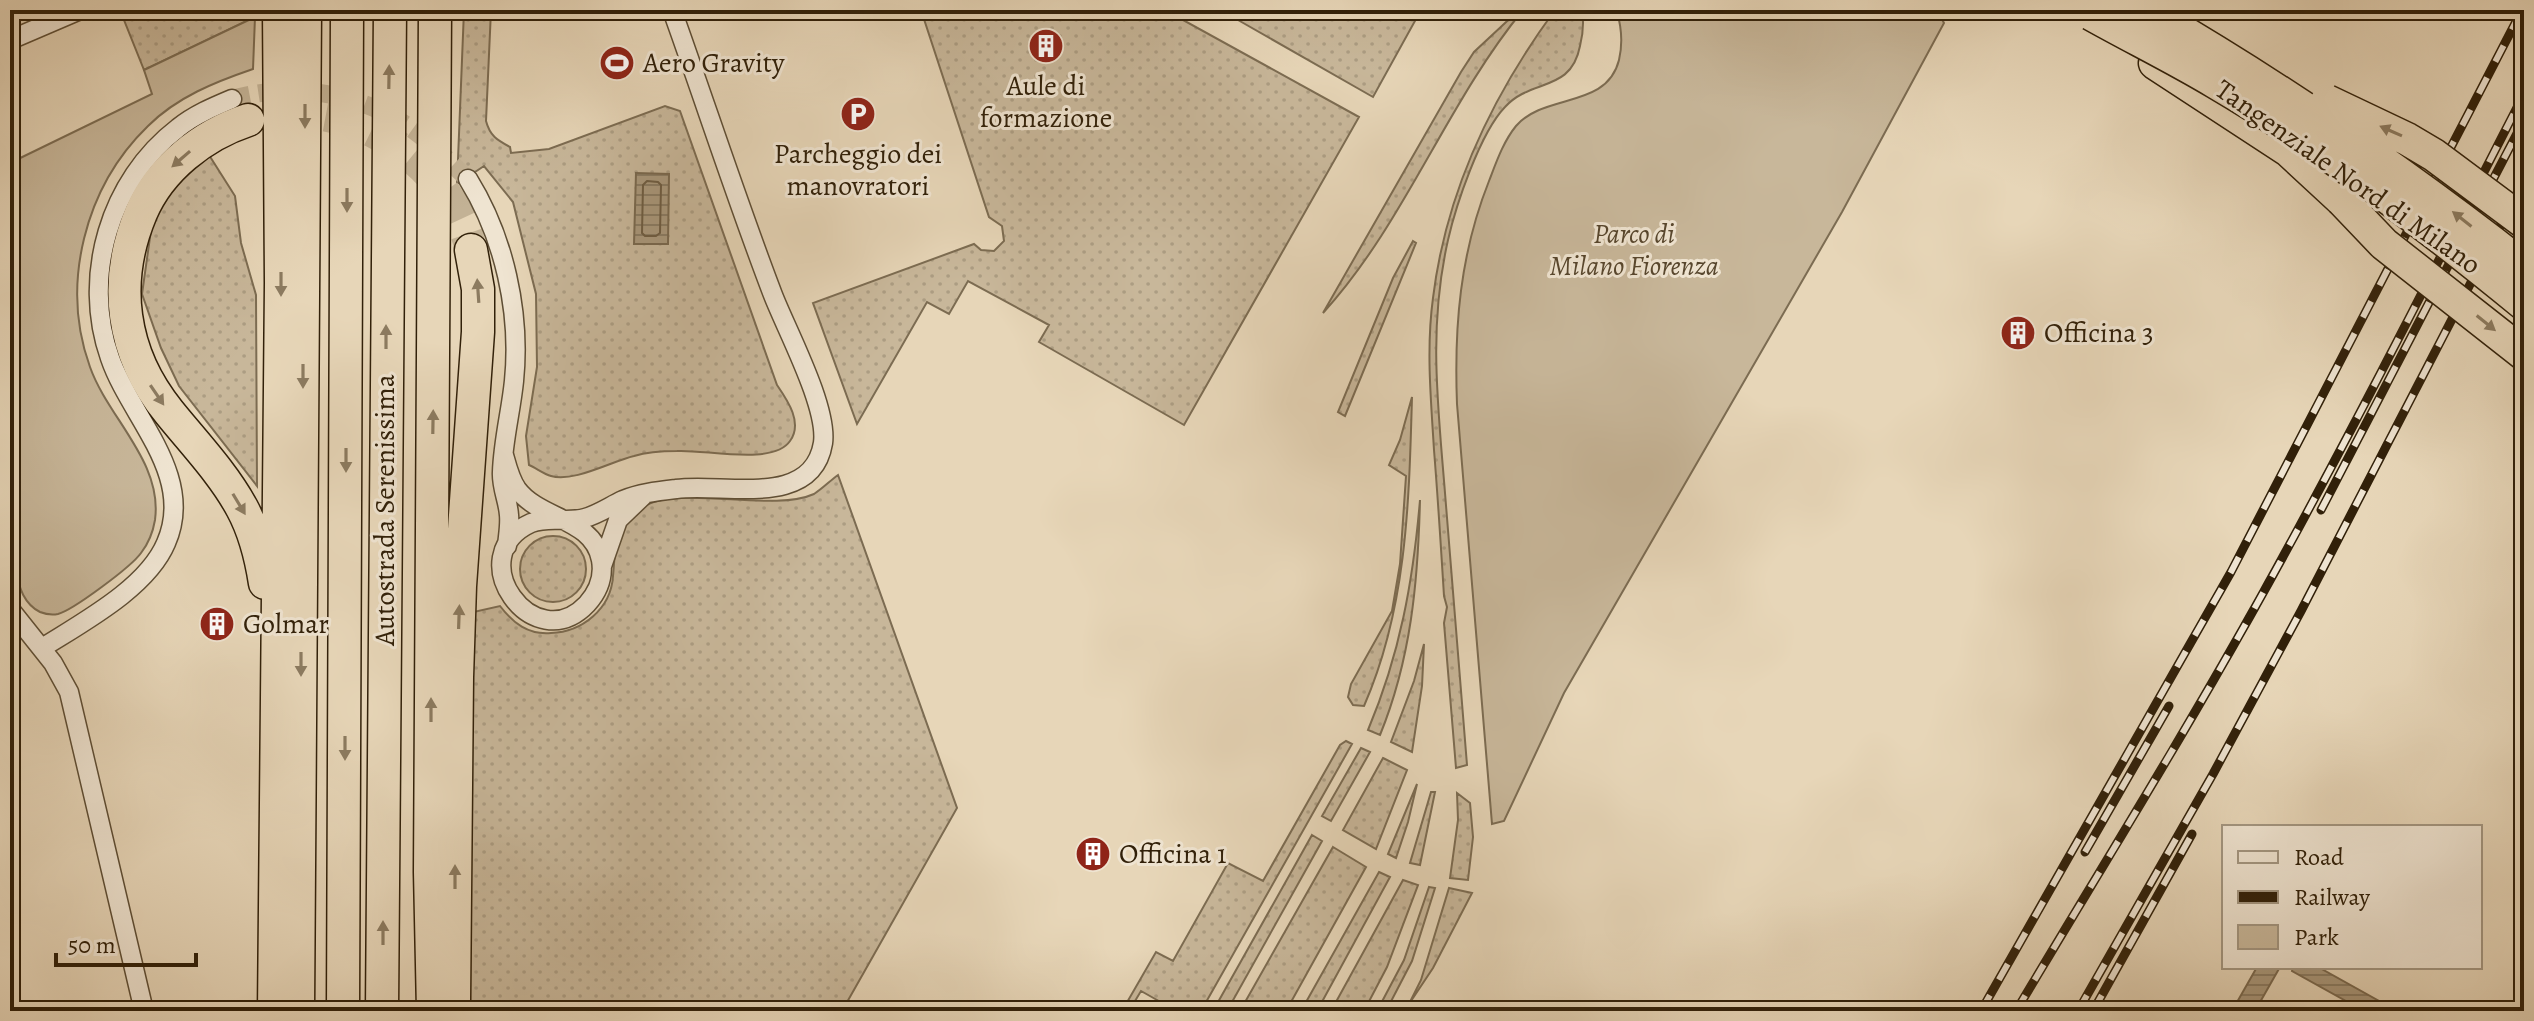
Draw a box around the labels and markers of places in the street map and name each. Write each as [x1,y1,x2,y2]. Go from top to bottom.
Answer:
building icon: Aule di formazione [1027,27,1065,65]
sports icon: Aero Gravity [598,44,636,82]
place label: Aero Gravity [642,44,785,82]
place label: Aule di formazione [980,67,1112,137]
parking icon: Parcheggio dei manovratori [839,95,877,133]
place label: Parcheggio dei manovratori [774,135,942,205]
building icon: Officina 3 [1999,314,2037,352]
place label: Officina 3 [2044,314,2154,352]
building icon: Golmar [198,605,236,643]
place label: Golmar [243,605,329,643]
building icon: Officina 1 [1074,835,1112,873]
place label: Officina 1 [1119,835,1227,873]

